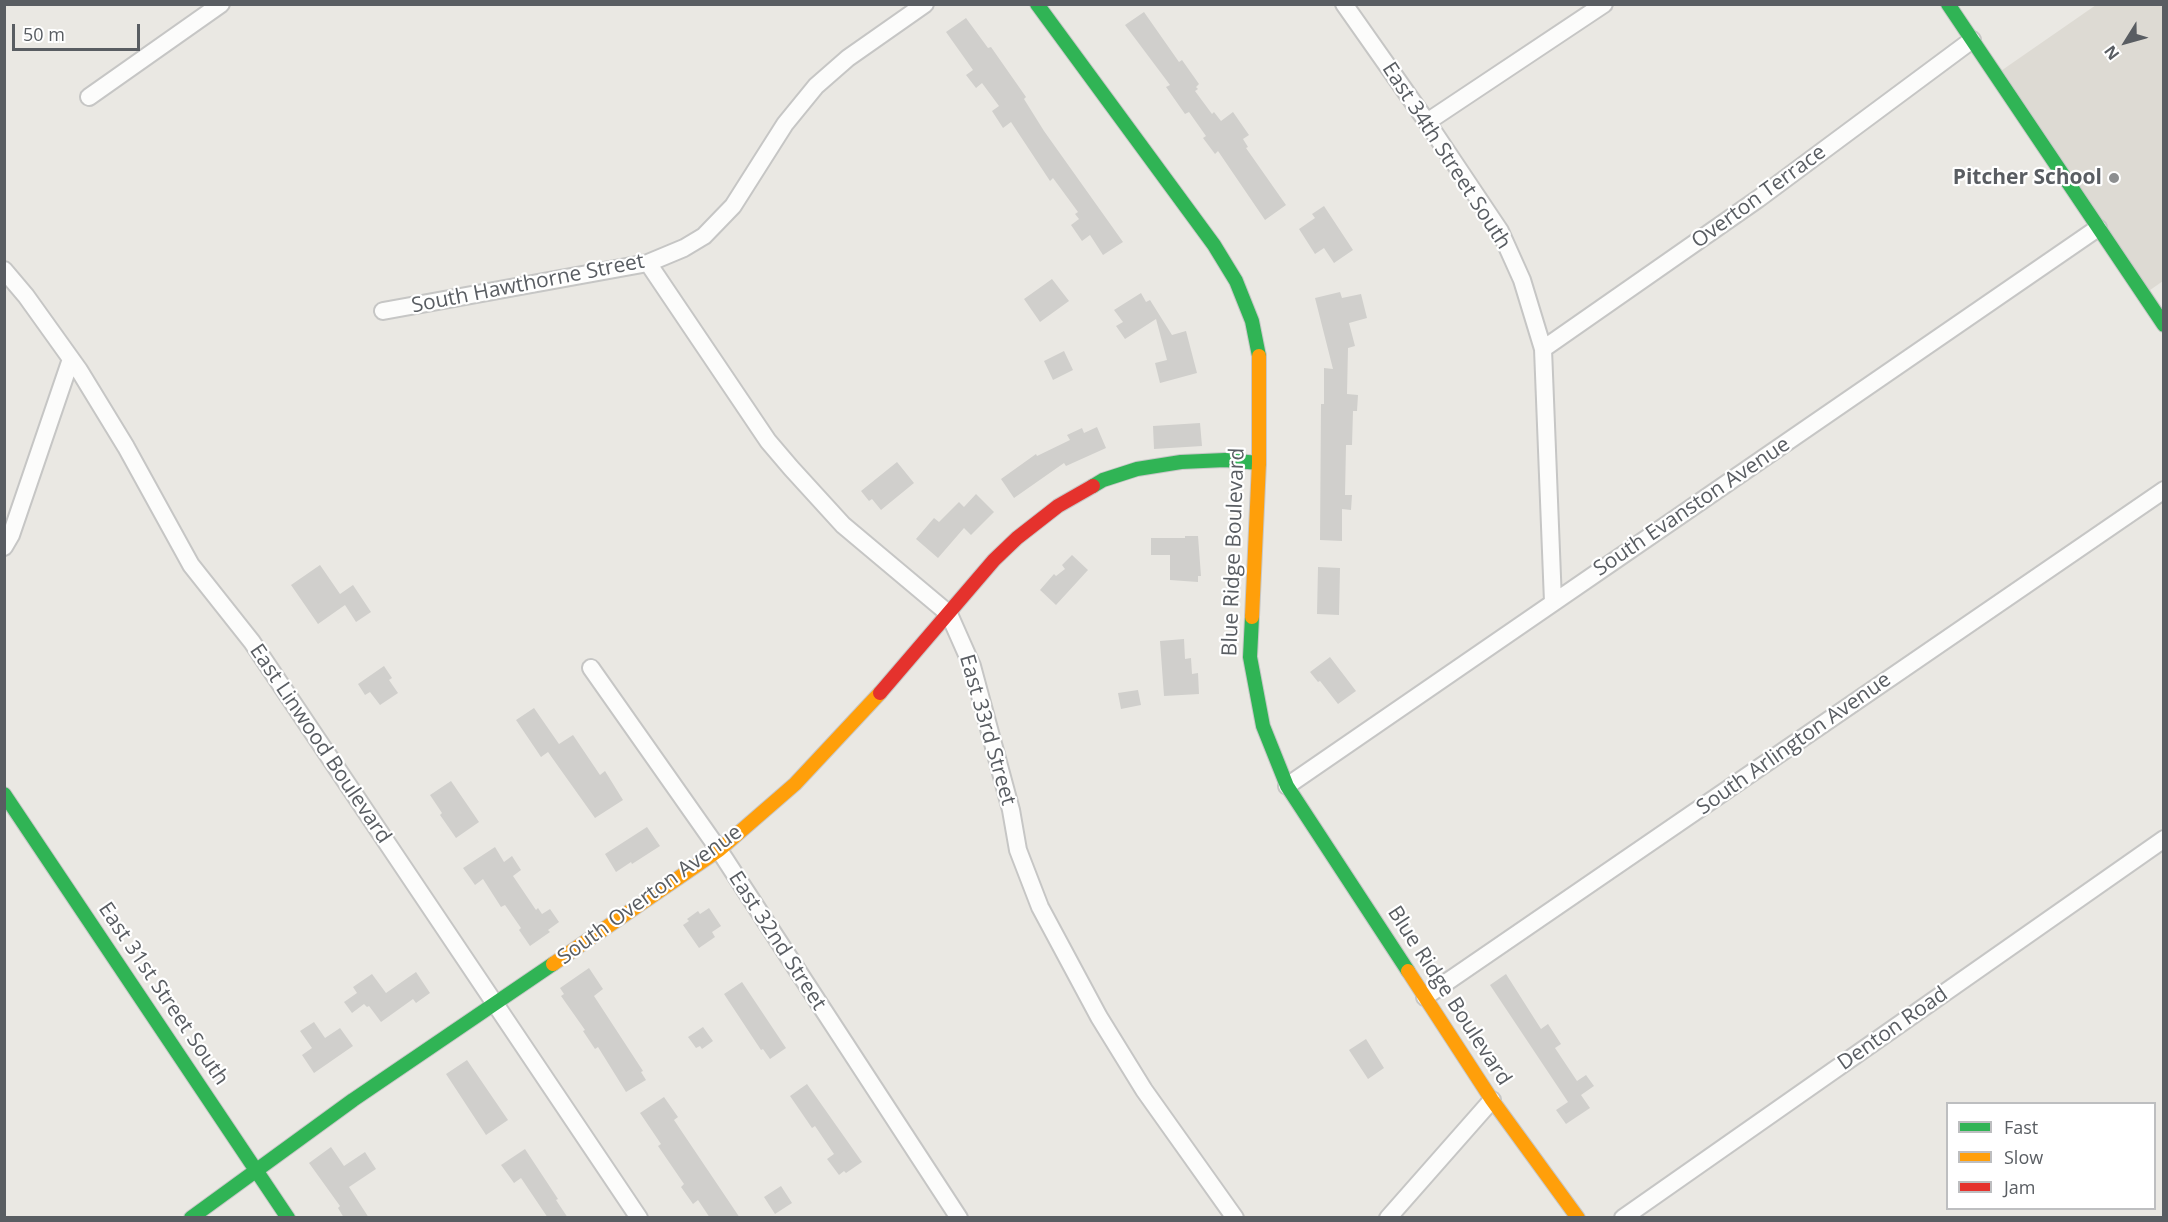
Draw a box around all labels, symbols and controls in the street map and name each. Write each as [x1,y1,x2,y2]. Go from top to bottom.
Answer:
scale bar [15,12,142,50]
north arrow [2096,12,2156,72]
text: 50 m [23,22,65,46]
text: N [2099,41,2124,65]
street label: East 34th Street South [1376,58,1516,254]
street label: Overton Terrace [1687,140,1831,254]
place label: Pitcher School [1953,165,2102,191]
marker: Pitcher School [2107,171,2121,185]
street label: South Hawthorne Street [409,249,647,319]
street label: South Evanston Avenue [1589,432,1795,582]
street label: Blue Ridge Boulevard [1218,447,1250,657]
street label: East Linwood Boulevard [244,640,396,848]
street label: East 33rd Street [953,652,1021,808]
street label: South Arlington Avenue [1692,667,1896,821]
street label: South Overton Avenue [553,820,747,970]
street label: East 32nd Street [723,867,831,1015]
street label: East 31st Street South [93,898,233,1090]
street label: Blue Ridge Boulevard [1382,902,1516,1090]
street label: Denton Road [1833,982,1953,1076]
legend [1946,1102,2156,1210]
text: Fast [2004,1115,2038,1139]
text: Slow [2004,1145,2043,1169]
text: Jam [2004,1175,2036,1199]

